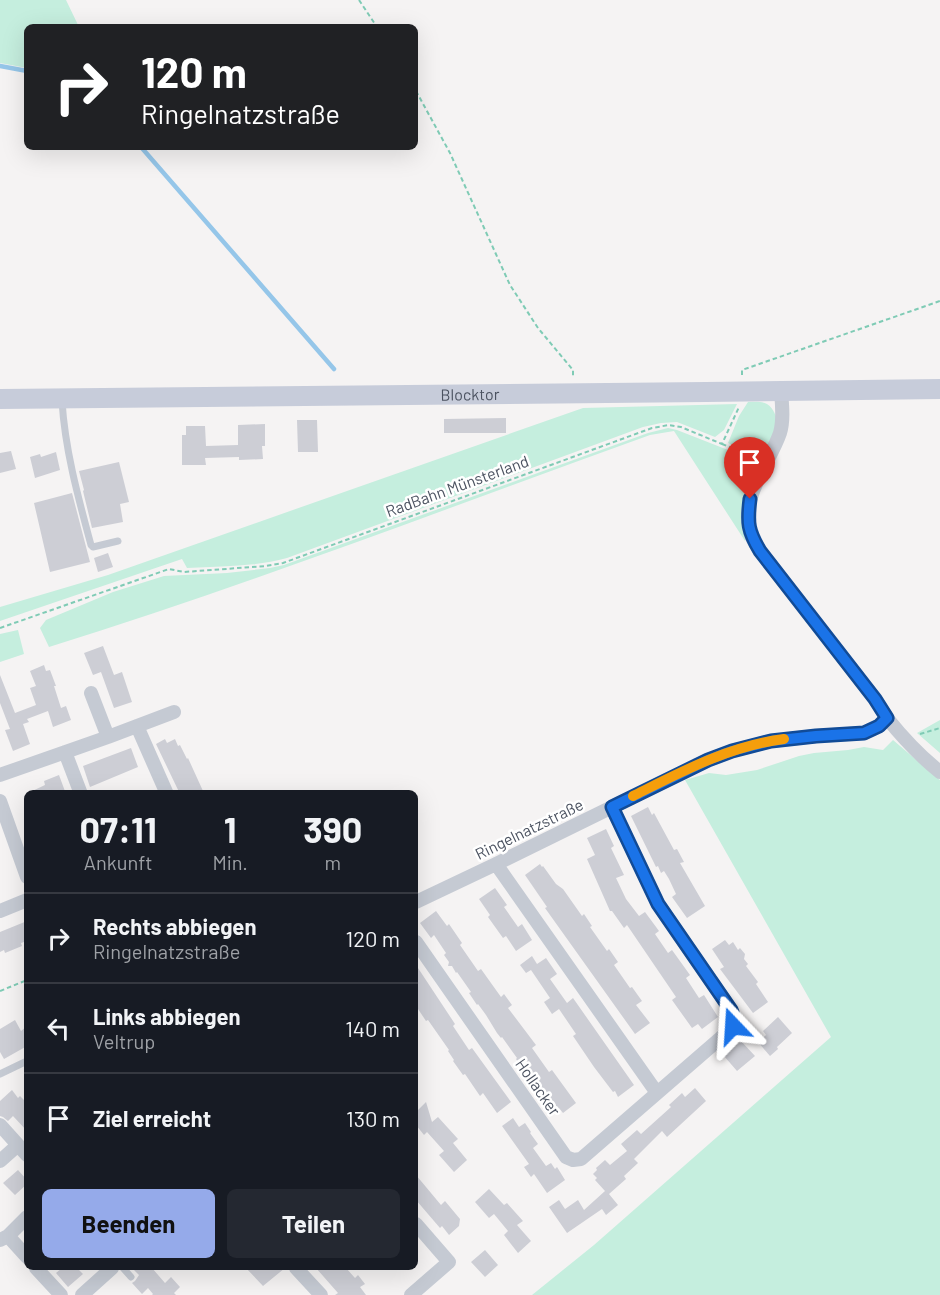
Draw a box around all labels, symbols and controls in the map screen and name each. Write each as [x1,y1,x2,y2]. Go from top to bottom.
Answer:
text: 120 m [141,46,247,96]
icon: right [42,48,120,126]
text: Ringelnatzstraße [141,97,340,129]
street label: Blocktor [440,384,500,404]
pin [724,437,775,499]
icon: arrive [733,446,766,479]
street label: RadBahn Münsterland [383,451,531,520]
street label: Ringelnatzstraße [472,794,586,863]
text: 07:11 [80,807,157,850]
text: 1 [224,807,236,850]
text: 390 [303,807,362,850]
text: Ankunft [84,850,153,874]
text: Min. [212,850,248,874]
text: m [325,850,341,874]
text: Rechts abbiegen [93,913,256,939]
icon: right [42,922,75,955]
text: 120 m [345,925,400,951]
text: Ringelnatzstraße [93,939,240,963]
position arrow [701,994,765,1058]
text: Links abbiegen [93,1003,241,1029]
icon: left [42,1012,75,1045]
text: 140 m [345,1015,400,1041]
text: Veltrup [93,1029,155,1053]
street label: Hollacker [512,1055,565,1119]
icon: arrive [42,1102,75,1135]
text: Ziel erreicht [93,1105,211,1131]
text: 130 m [346,1105,400,1131]
button: Beenden [42,1189,215,1258]
button: Teilen [227,1189,400,1258]

